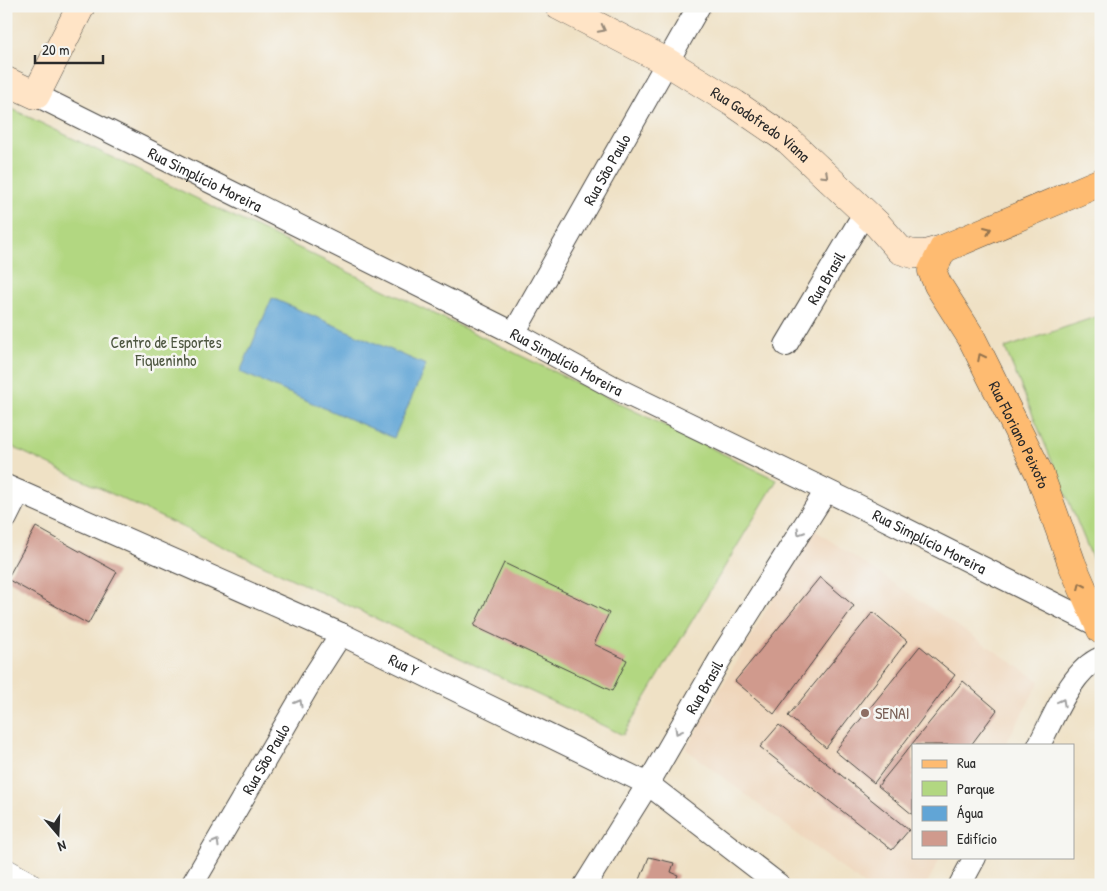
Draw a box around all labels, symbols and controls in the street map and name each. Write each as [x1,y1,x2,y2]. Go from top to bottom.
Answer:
one-way arrow [597,23,606,33]
scale bar [35,32,102,64]
text: 20 m [42,39,69,60]
street label: Rua Godofredo Viana [707,81,815,167]
street label: Rua São Paulo [578,129,636,209]
street label: Rua Simplício Moreira [144,142,266,217]
one-way arrow [819,169,828,178]
one-way arrow [983,225,992,236]
street label: Rua Brasil [802,247,851,309]
street label: Rua Simplício Moreira [507,322,626,401]
park label: Centro de Esportes Fiqueninho [110,331,222,371]
one-way arrow [977,353,987,362]
street label: Rua Floriano Peixoto [984,377,1055,492]
street label: Rua Simplício Moreira [869,504,990,579]
one-way arrow [796,527,806,536]
one-way arrow [1077,582,1088,591]
street label: Rua Y [385,648,422,681]
street label: Rua Brasil [680,656,728,718]
one-way arrow [1056,698,1066,707]
one-way arrow [292,699,302,708]
place label: SENAI [875,702,910,724]
marker: SENAI [859,707,871,719]
street label: Rua São Paulo [236,719,295,798]
one-way arrow [674,725,684,734]
legend [912,744,1074,858]
text: Rua [957,752,976,773]
text: Parque [957,778,995,799]
text: Água [957,802,983,823]
north arrow [32,808,82,858]
text: Edifício [957,828,997,849]
text: N [55,837,69,857]
one-way arrow [210,839,220,848]

